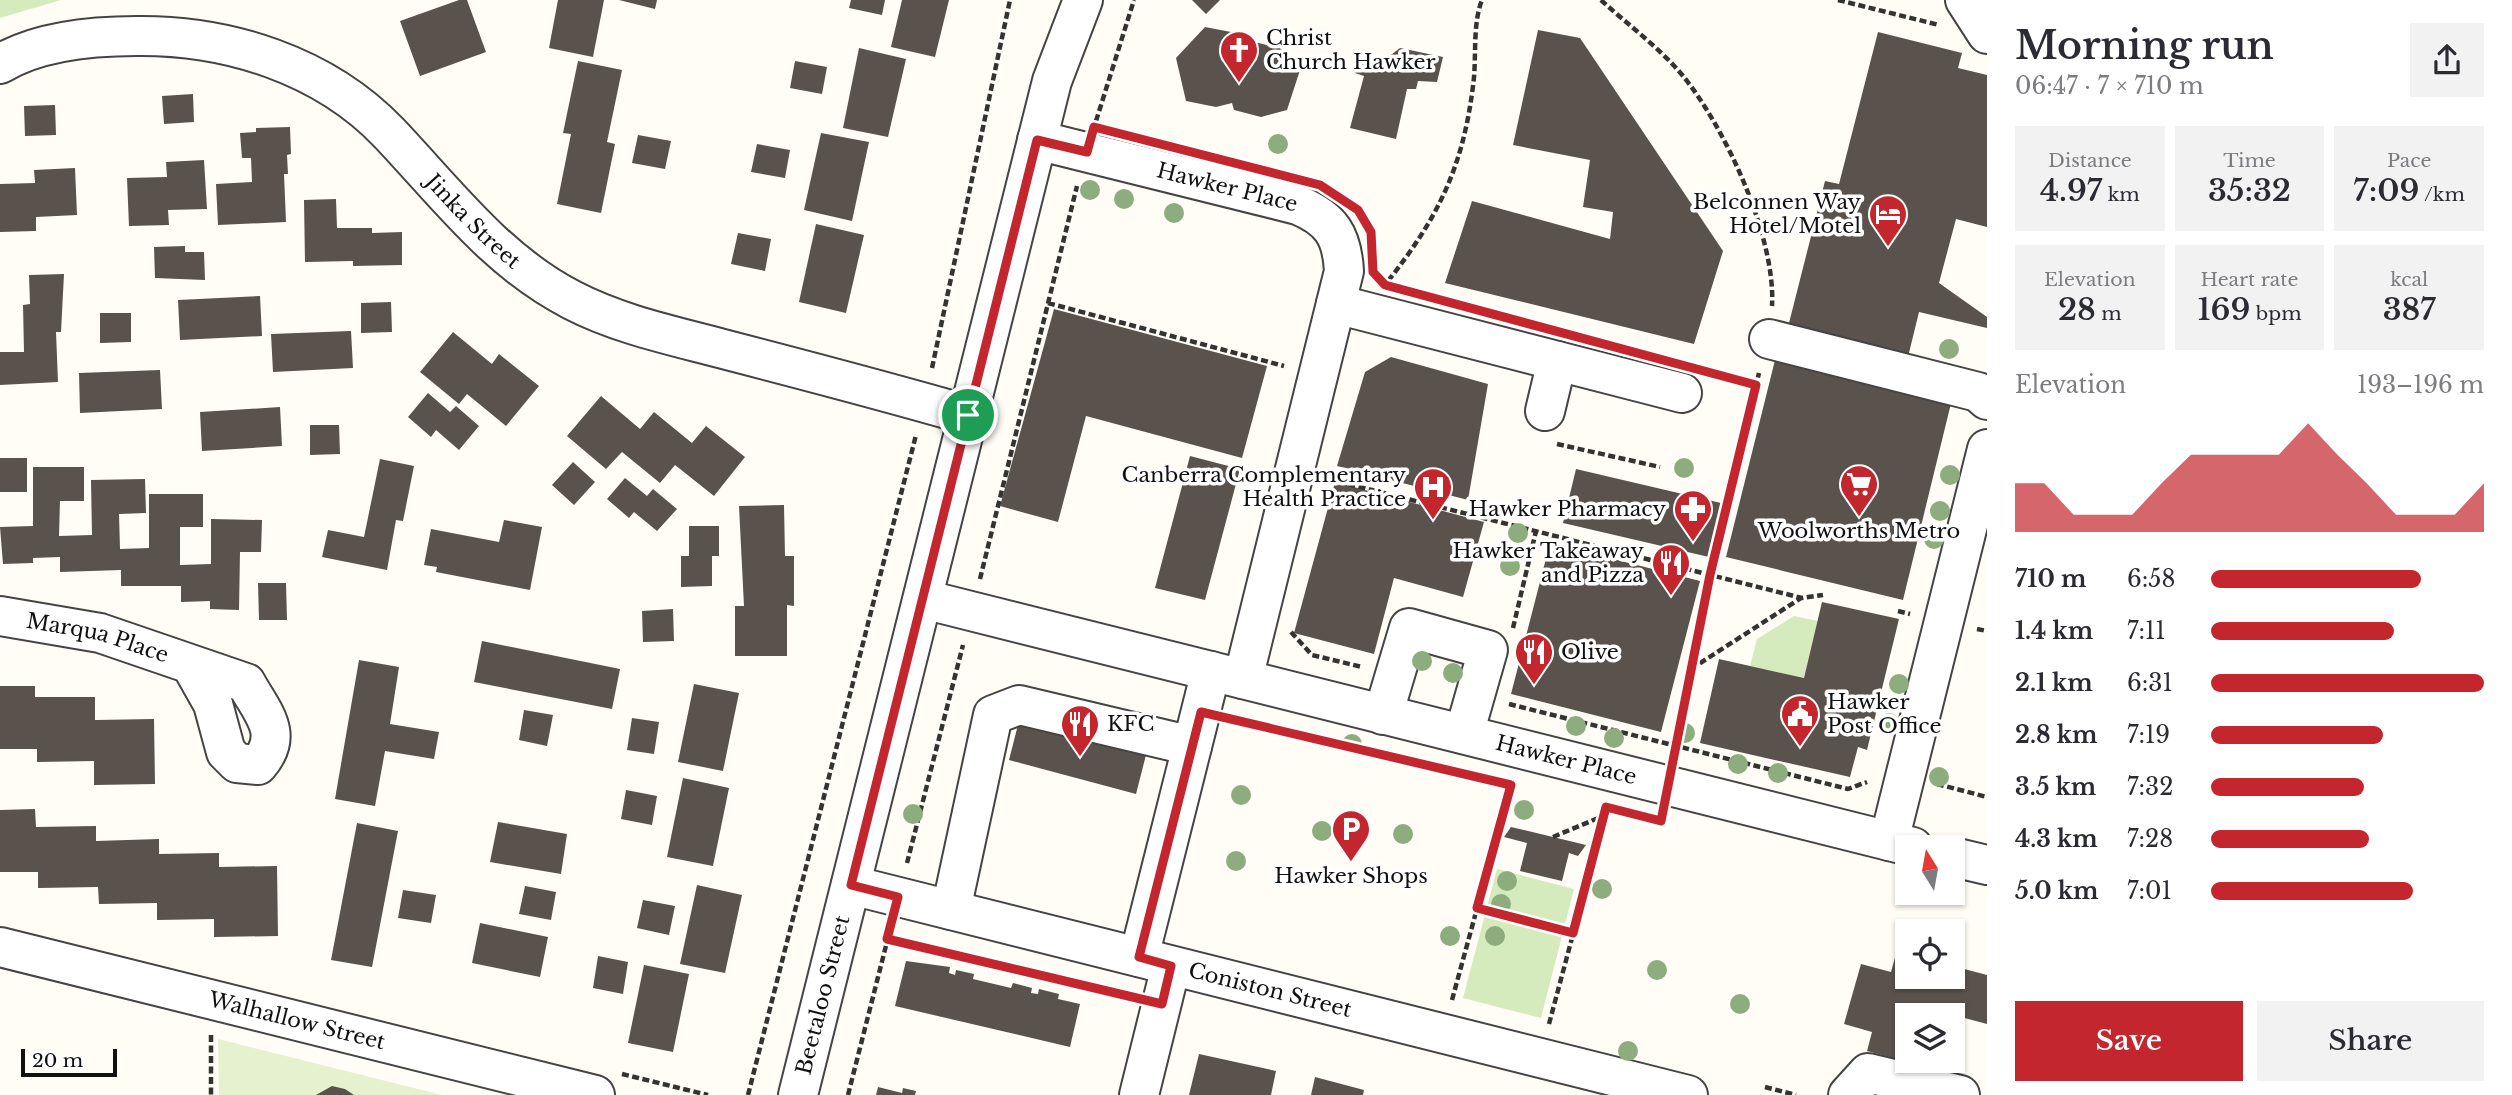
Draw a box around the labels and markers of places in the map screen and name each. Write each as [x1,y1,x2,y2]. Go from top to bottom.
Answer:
place label: Christ Church Hawker [1266,25,1436,75]
church icon: Christ Church Hawker [1218,29,1260,84]
place label: Belconnen Way Hotel/Motel [1693,189,1862,239]
hotel icon: Belconnen Way Hotel/Motel [1867,193,1909,248]
pin [938,385,998,445]
place label: Canberra Complementary Health Practice [1122,462,1407,512]
supermarket icon: Woolworths Metro [1838,463,1880,518]
hospital icon: Canberra Complementary Health Practice [1412,466,1454,521]
pharmacy icon: Hawker Pharmacy [1672,488,1714,543]
place label: Hawker Pharmacy [1469,496,1667,522]
place label: Woolworths Metro [1757,518,1960,544]
place label: Hawker Takeaway and Pizza [1453,538,1645,588]
restaurant icon: Hawker Takeaway and Pizza [1650,542,1692,597]
restaurant icon: Olive [1513,631,1555,686]
place label: Olive [1561,639,1619,665]
place label: Hawker Post Office [1827,689,1942,739]
public building icon: Hawker Post Office [1779,693,1821,748]
restaurant icon: KFC [1059,703,1101,758]
place label: KFC [1107,711,1154,737]
parking icon: Hawker Shops [1330,808,1372,863]
place label: Hawker Shops [1274,863,1428,889]

